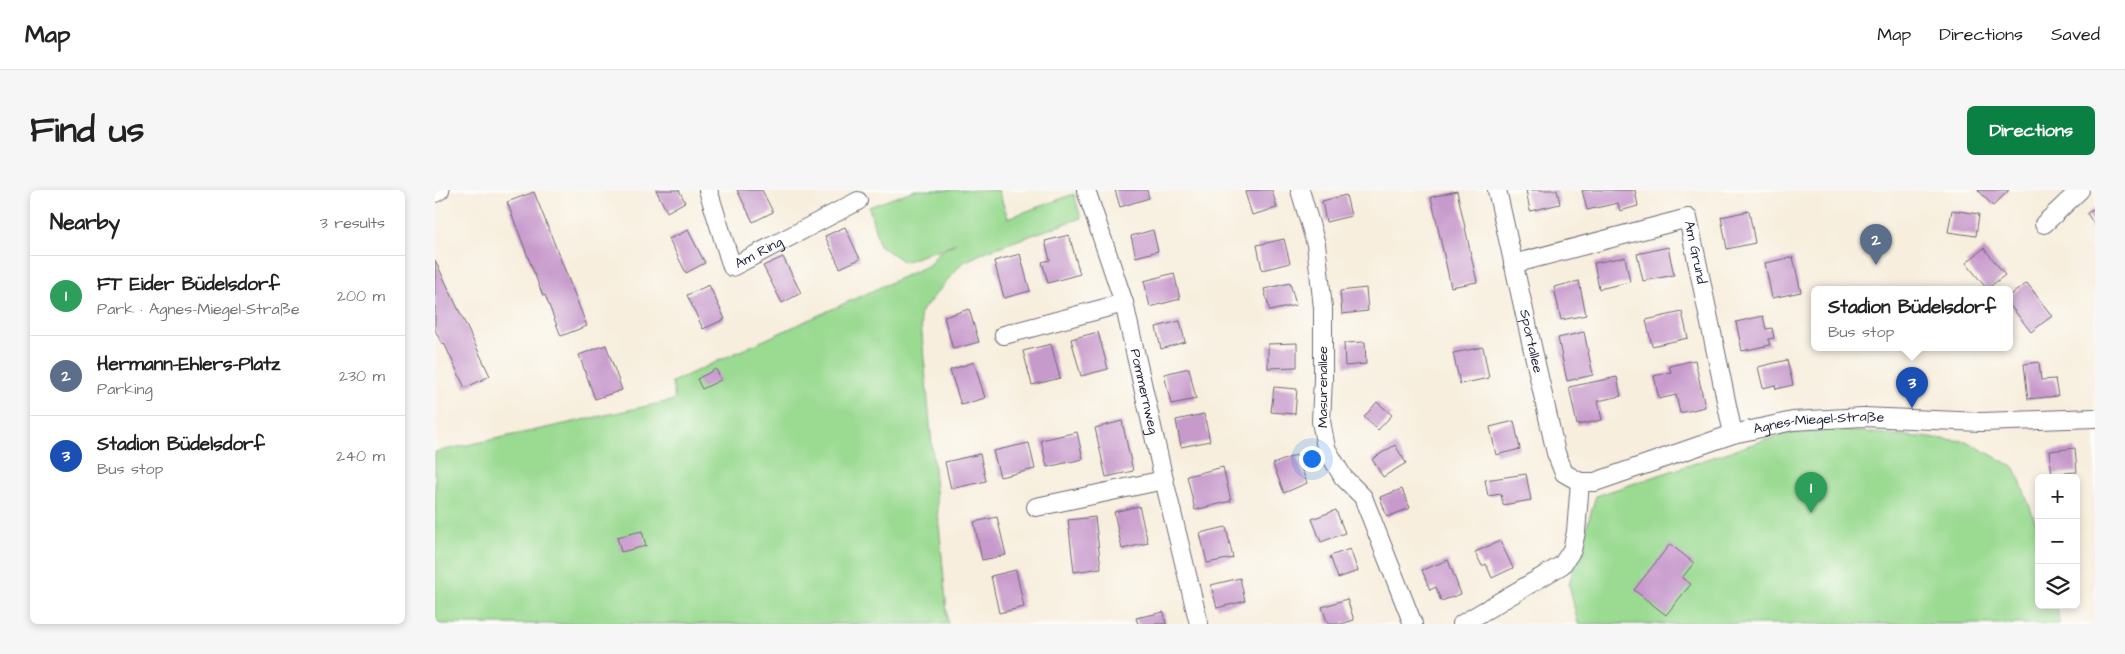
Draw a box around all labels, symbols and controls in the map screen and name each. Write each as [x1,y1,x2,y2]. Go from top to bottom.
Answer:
text: Map [25,18,70,52]
text: Map [1877,22,1911,47]
text: Directions [1939,22,2023,47]
text: Saved [2051,22,2100,47]
text: Find us [30,106,144,155]
button: Directions [1967,106,2095,155]
text: Nearby [50,208,120,237]
text: 3 results [320,212,385,234]
street label: Am Grund [1679,219,1711,286]
pin: 2 [1860,224,1892,265]
street label: Am Ring [731,232,786,274]
text: FT Eider Büdelsdorf [97,271,280,298]
text: 1 [65,285,67,307]
text: 200 m [337,285,385,307]
popup [1811,286,2013,351]
text: Stadion Büdelsdorf [1828,294,1996,321]
text: Park · Agnes-Miegel-Straße [97,298,300,320]
street label: Sportallee [1514,307,1548,375]
text: Bus stop [1828,321,1894,343]
street label: Masurenallee [1313,346,1333,428]
street label: Pommernweg [1125,347,1163,436]
text: Hermann-Ehlers-Platz [97,351,280,378]
text: 2 [61,365,71,387]
text: 230 m [339,365,385,387]
pin: 3 [1896,367,1928,408]
text: Parking [97,378,153,400]
street label: Agnes-Miegel-Straße [1751,407,1885,439]
text: Stadion Büdelsdorf [97,431,265,458]
text: 3 [62,445,70,467]
text: 240 m [336,445,385,467]
your location [1299,446,1325,472]
text: Bus stop [97,458,163,480]
pin: 1 [1795,472,1827,513]
map controls [2035,474,2080,609]
button: + [2035,474,2080,519]
button: − [2035,519,2080,564]
button: layers [2035,564,2080,609]

